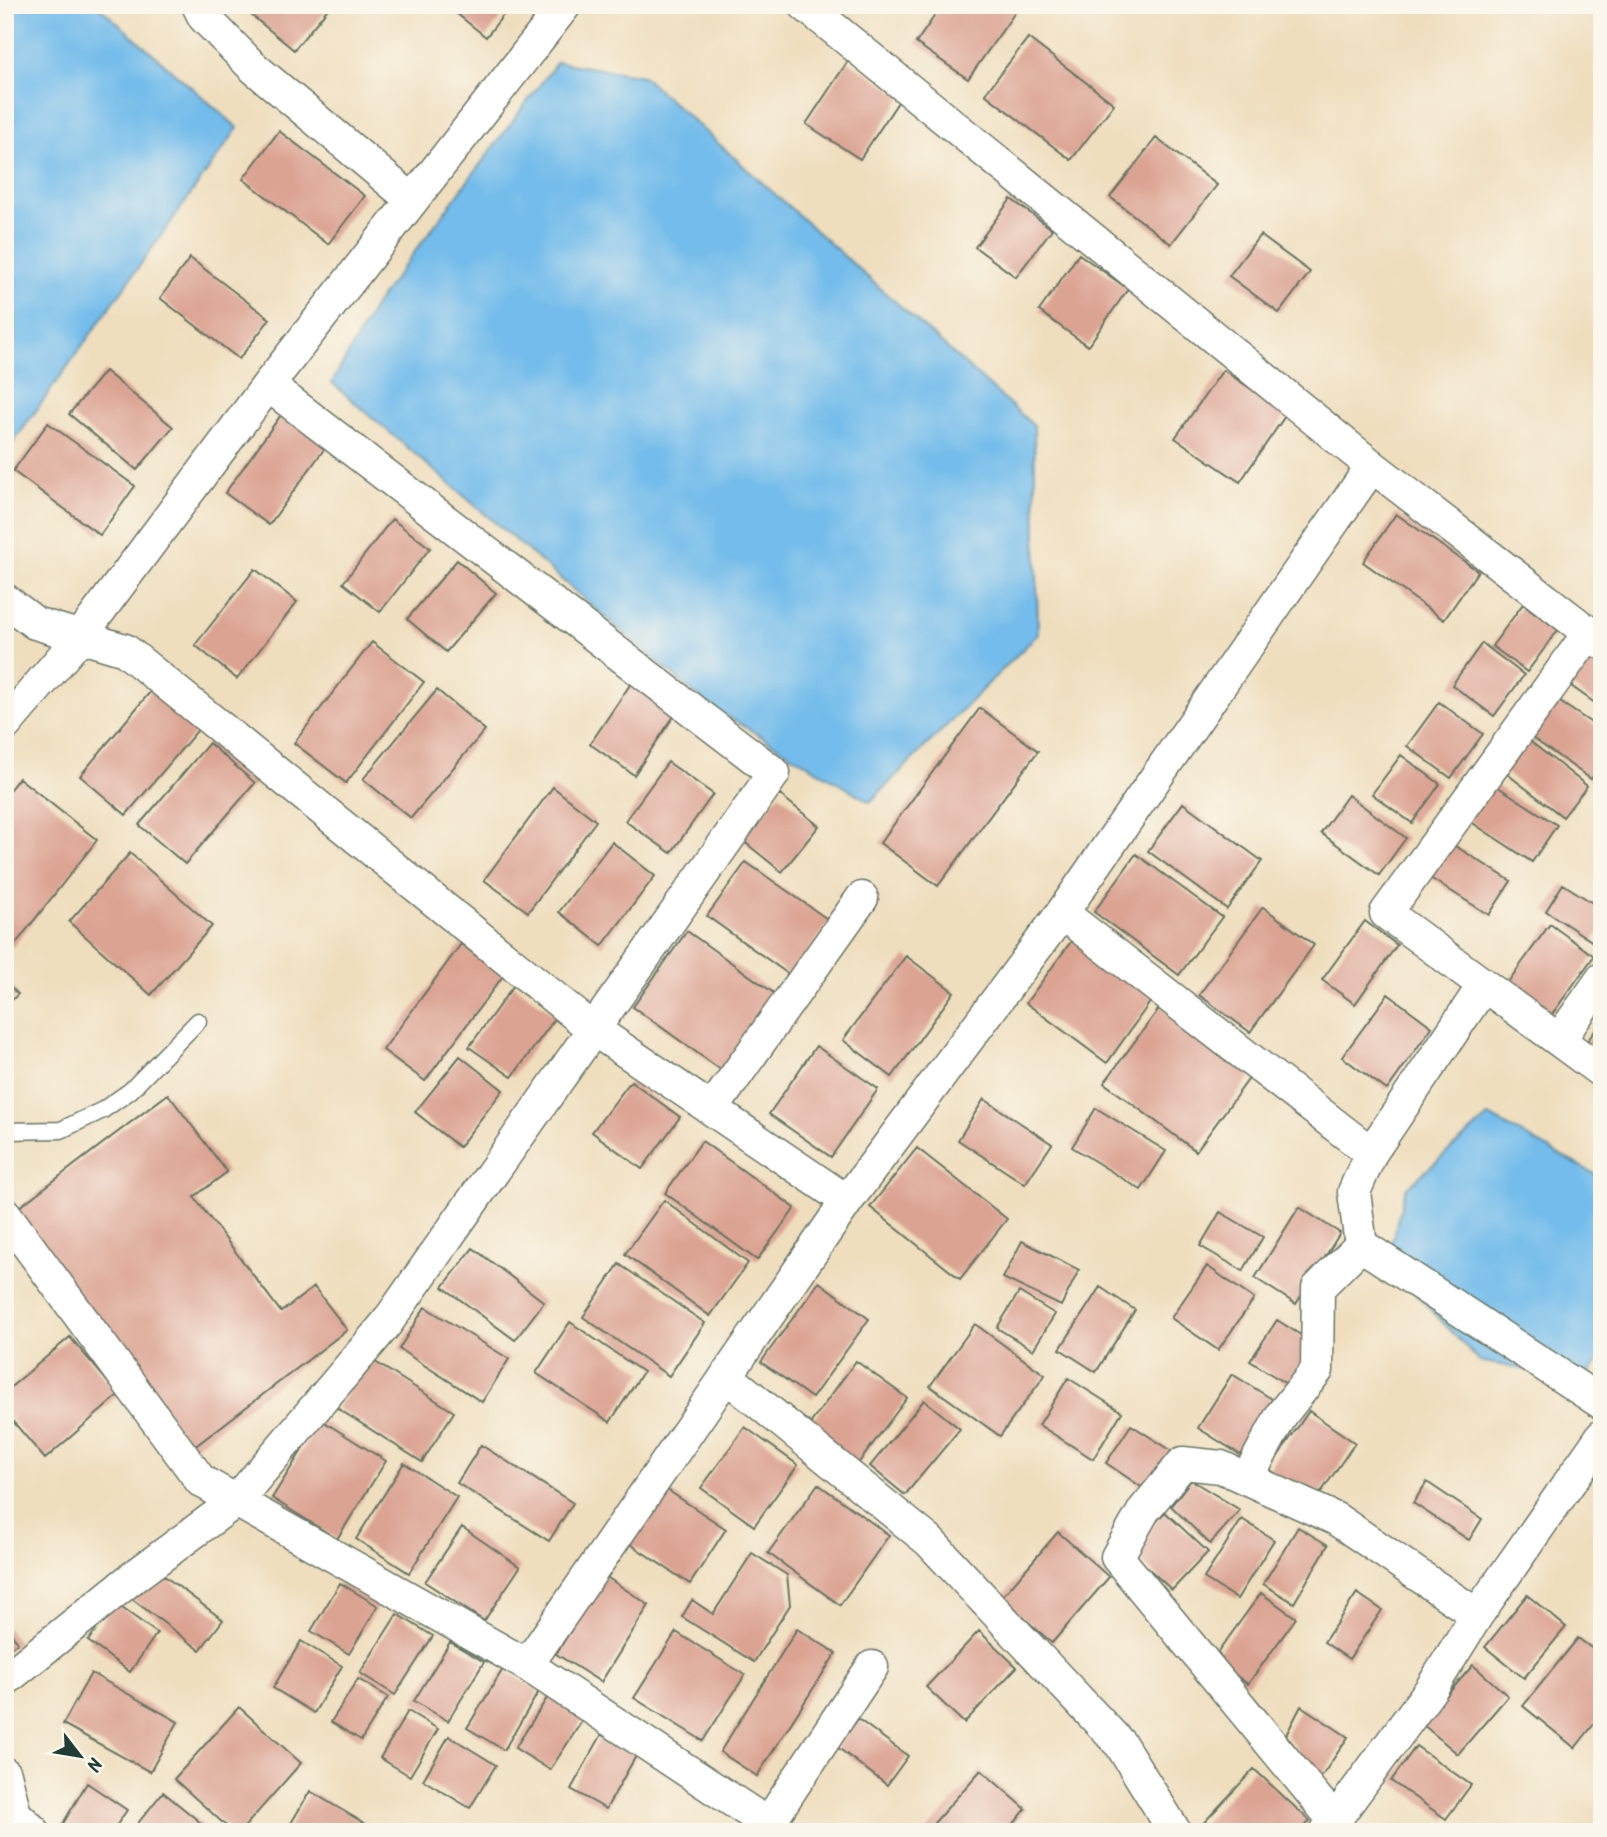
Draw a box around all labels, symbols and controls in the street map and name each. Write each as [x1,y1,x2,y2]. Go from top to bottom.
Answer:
north arrow [46,1722,116,1792]
text: N [77,1751,109,1777]

